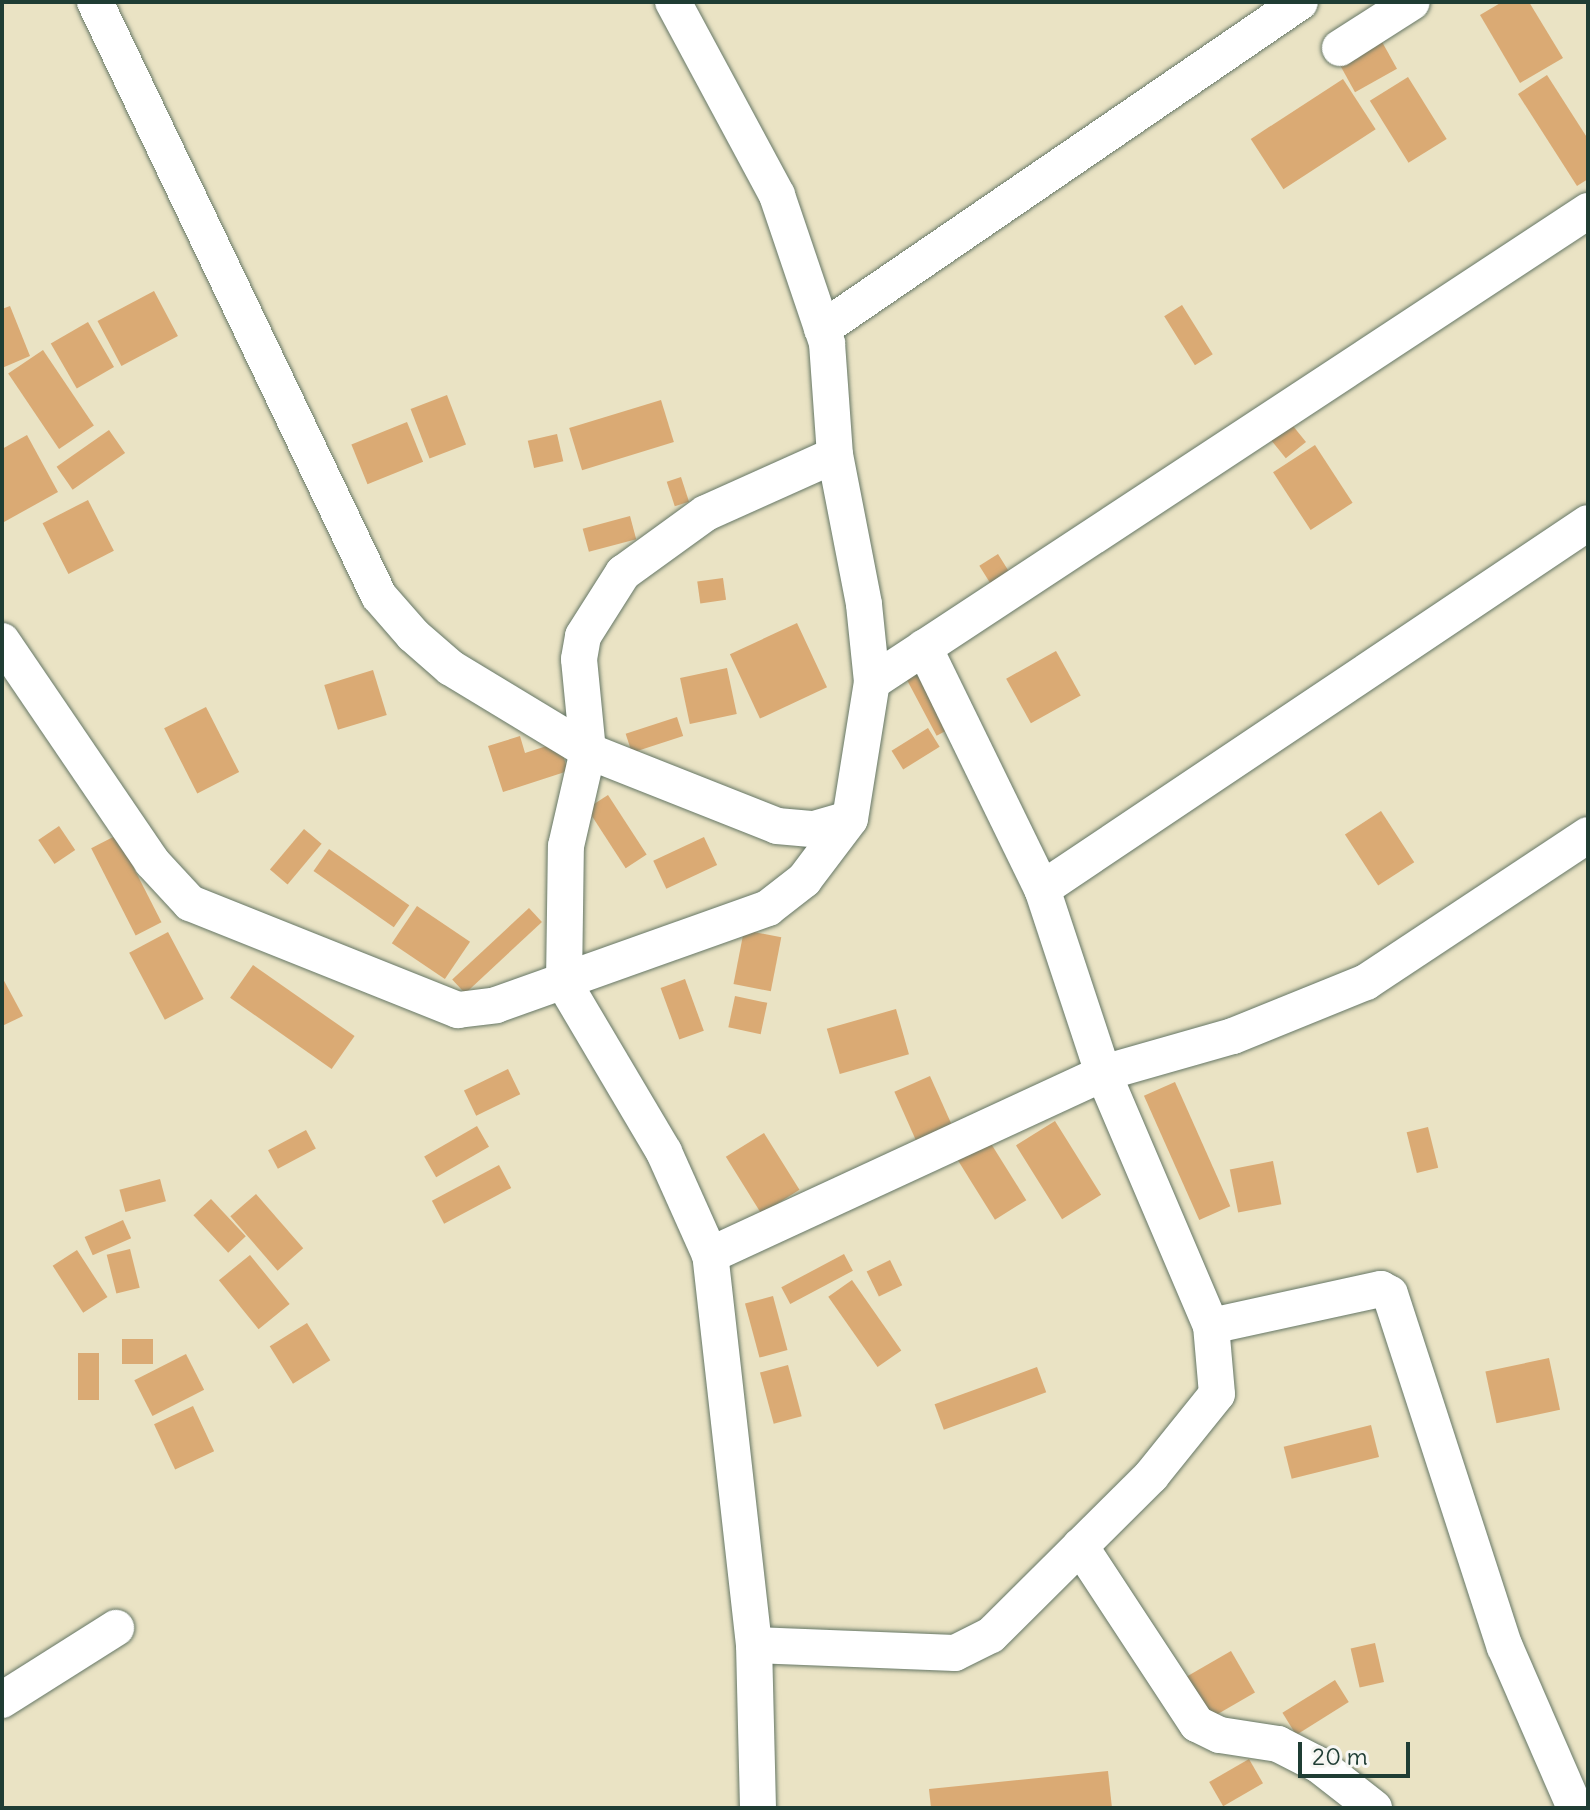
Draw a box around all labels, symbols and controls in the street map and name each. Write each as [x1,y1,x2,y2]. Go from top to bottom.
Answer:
scale bar [1302,1726,1414,1776]
text: 20 m [1312,1741,1368,1771]

